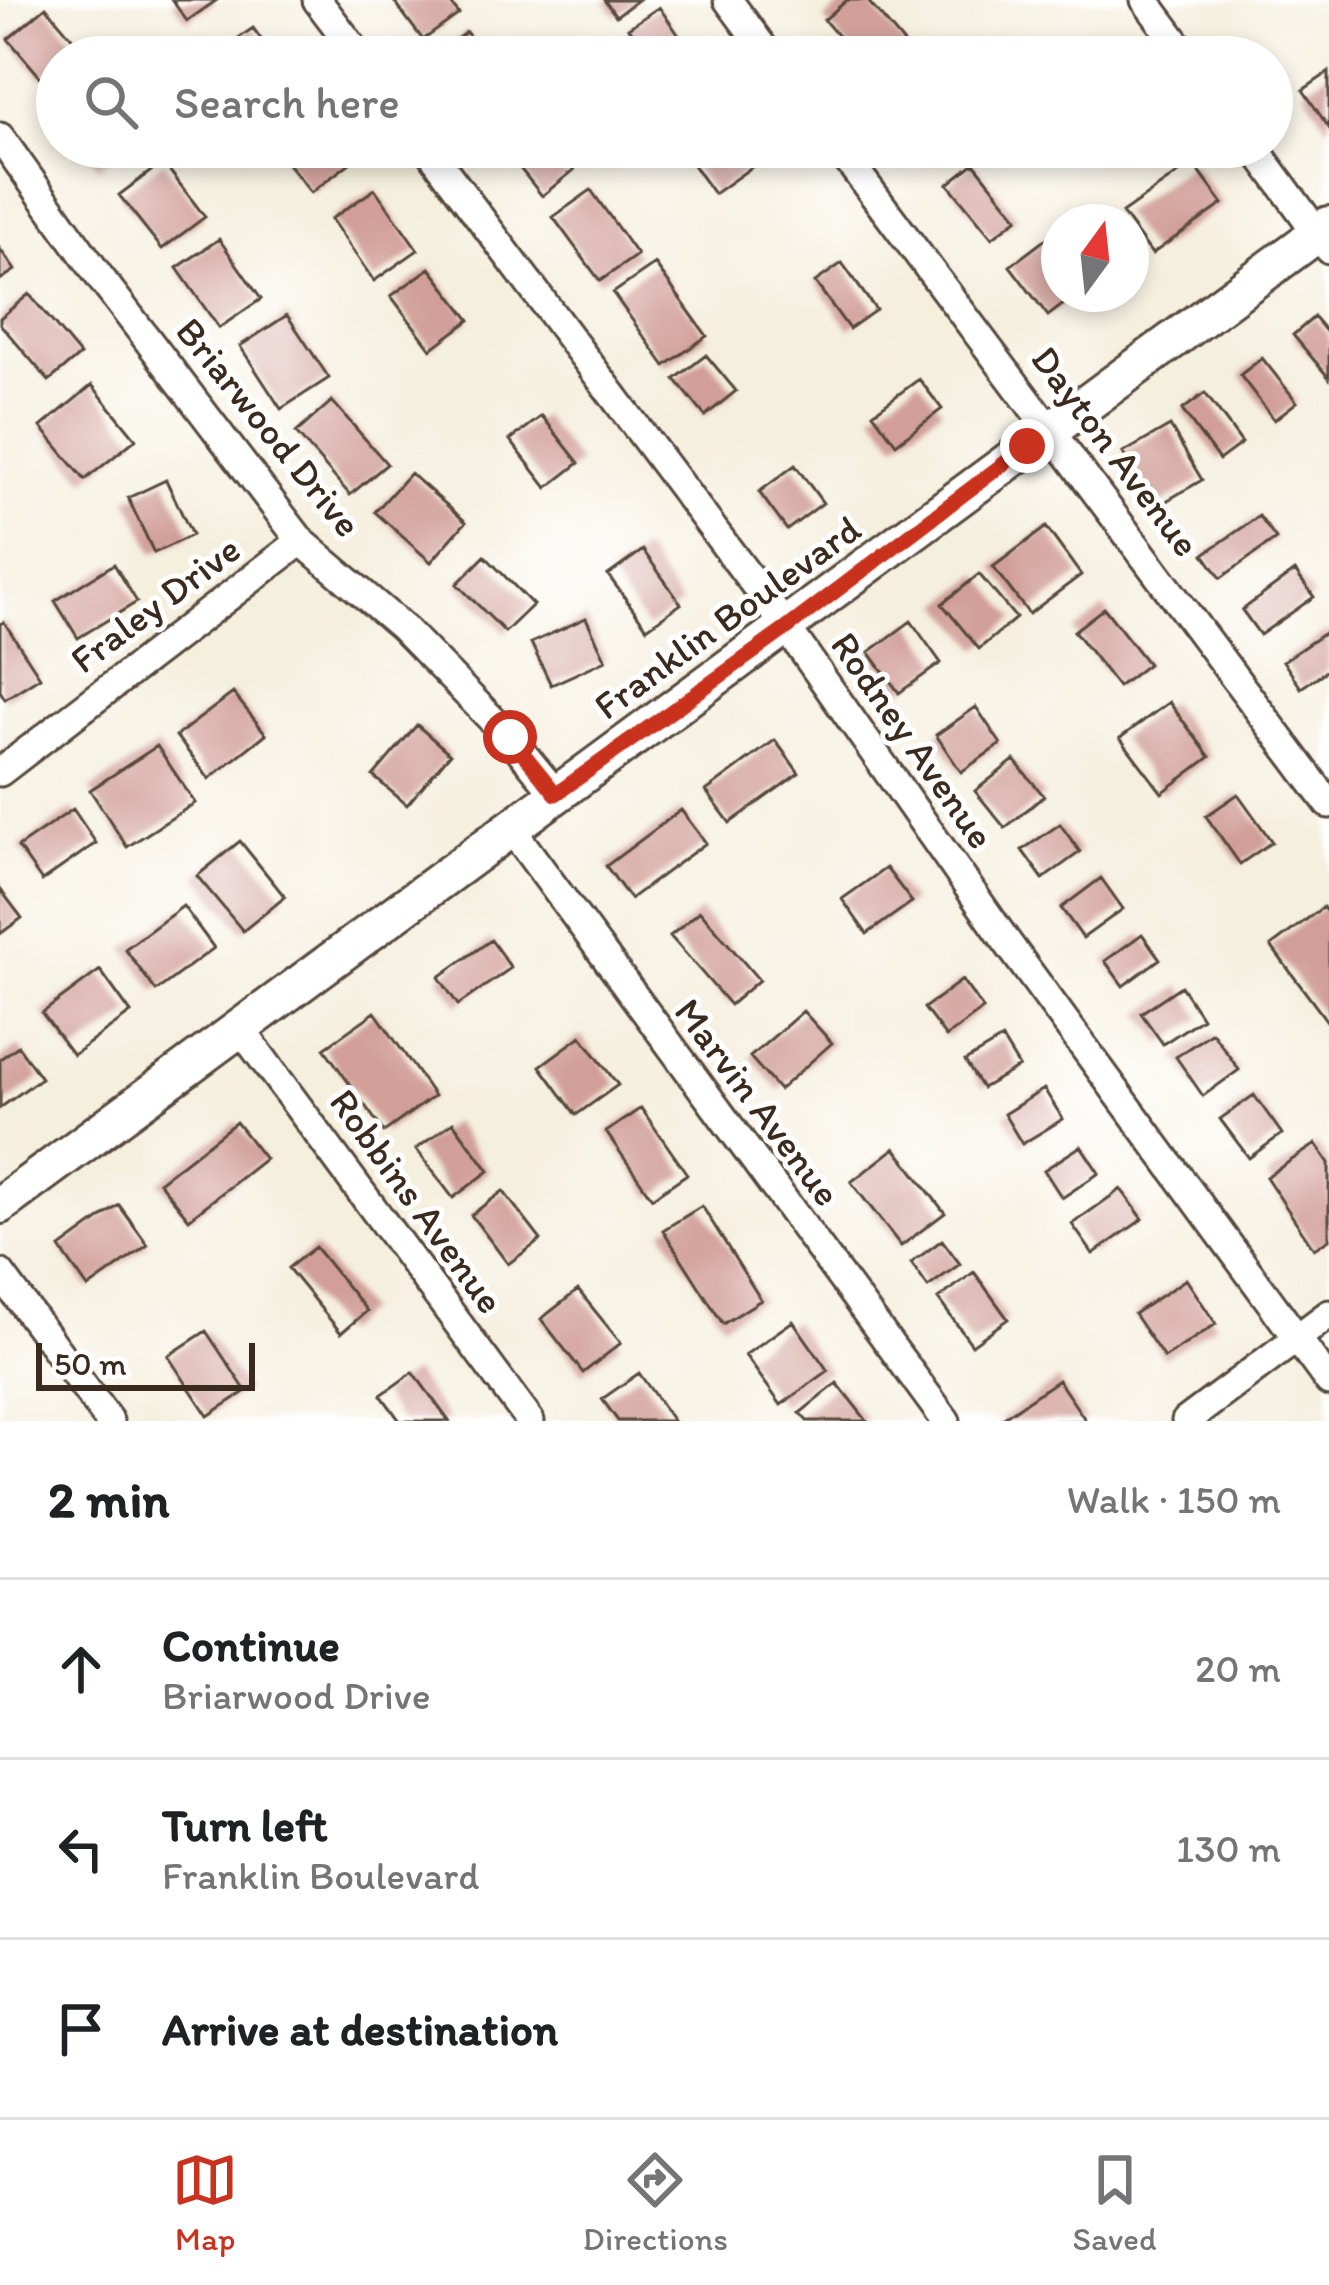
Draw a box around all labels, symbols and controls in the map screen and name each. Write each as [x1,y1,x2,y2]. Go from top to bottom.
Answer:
search box [36,36,1293,168]
icon: search [78,69,144,135]
text: Search here [174,75,400,129]
north arrow [1041,204,1149,312]
street label: Briarwood Drive [166,308,372,546]
street label: Dayton Avenue [1022,336,1210,566]
route end [1000,419,1054,473]
street label: Franklin Boulevard [585,505,869,729]
street label: Fraley Drive [61,525,249,683]
street label: Rodney Avenue [821,623,1005,857]
route start [483,710,537,764]
street label: Marvin Avenue [665,989,851,1215]
street label: Robbins Avenue [320,1080,514,1322]
scale bar [36,1337,255,1390]
text: 50 m [54,1344,127,1383]
text: 2 min [48,1469,169,1530]
text: Walk · 150 m [1067,1476,1281,1523]
text: Continue [162,1618,340,1672]
icon: ahead [48,1636,114,1702]
text: 20 m [1195,1645,1281,1692]
text: Briarwood Drive [162,1672,431,1719]
text: Turn left [162,1798,328,1852]
icon: left [48,1816,114,1882]
text: 130 m [1176,1825,1281,1872]
text: Franklin Boulevard [162,1852,479,1899]
icon: arrive [48,1996,114,2062]
text: Arrive at destination [162,2002,558,2056]
tab: Map [172,2147,238,2258]
tab: Directions [583,2147,728,2258]
tab: Saved [1073,2147,1157,2258]

